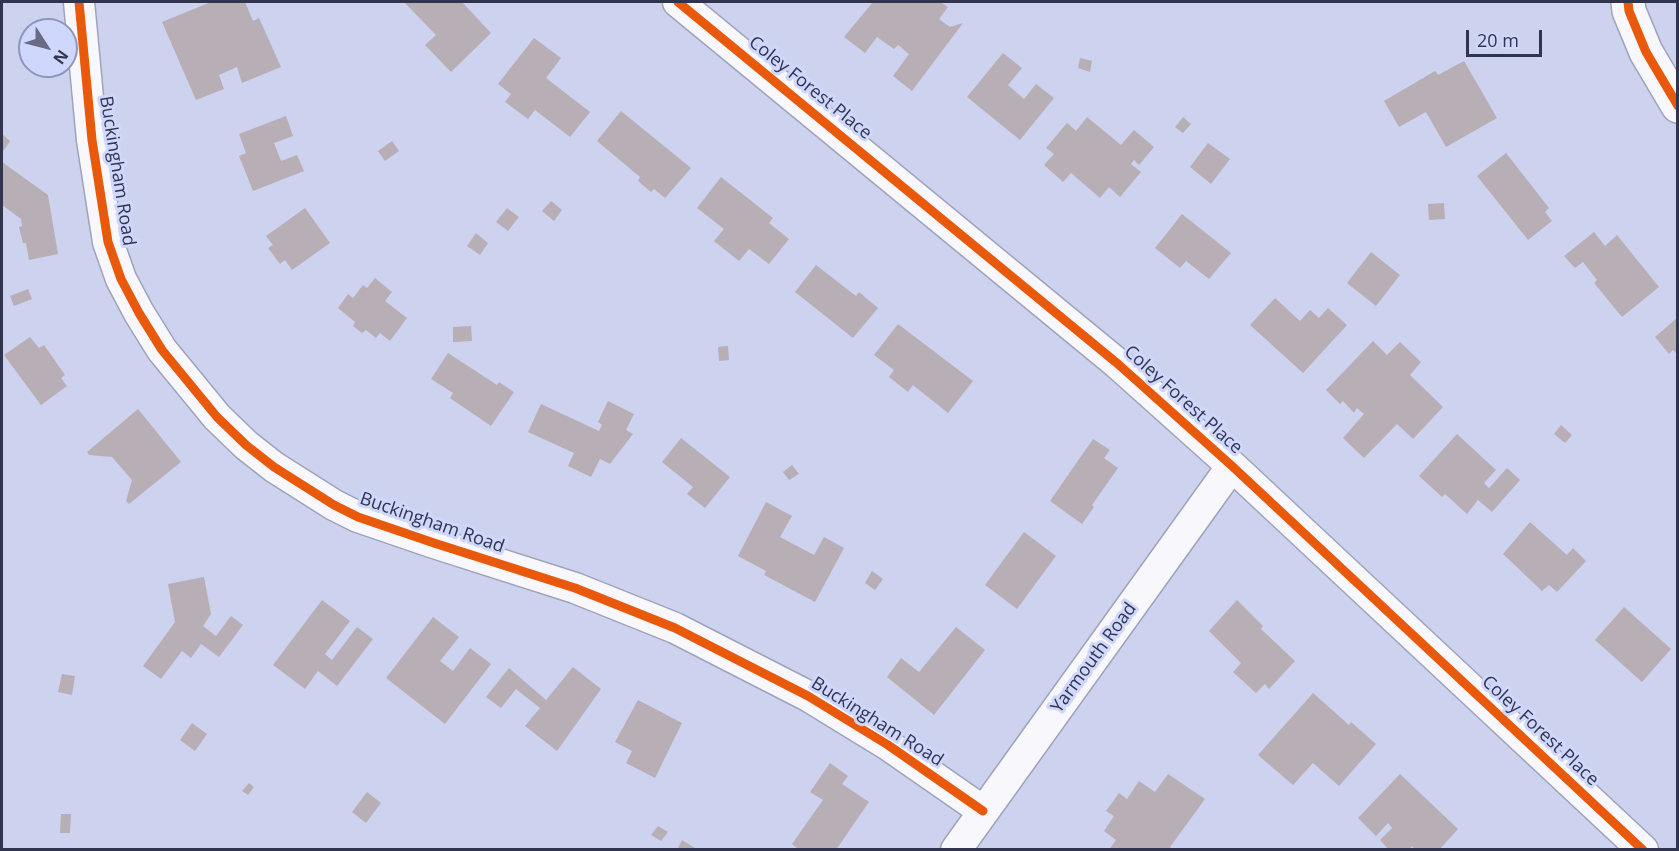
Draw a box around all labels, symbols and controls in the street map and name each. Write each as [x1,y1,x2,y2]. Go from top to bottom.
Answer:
north arrow [18,18,78,78]
scale bar [1469,18,1546,56]
text: 20 m [1477,28,1519,52]
street label: Coley Forest Place [744,32,876,144]
text: N [48,46,74,69]
street label: Buckingham Road [94,95,140,247]
street label: Coley Forest Place [1119,341,1247,459]
street label: Buckingham Road [357,488,507,558]
street label: Yarmouth Road [1047,599,1141,717]
street label: Coley Forest Place [1477,671,1603,791]
street label: Buckingham Road [807,673,947,771]

